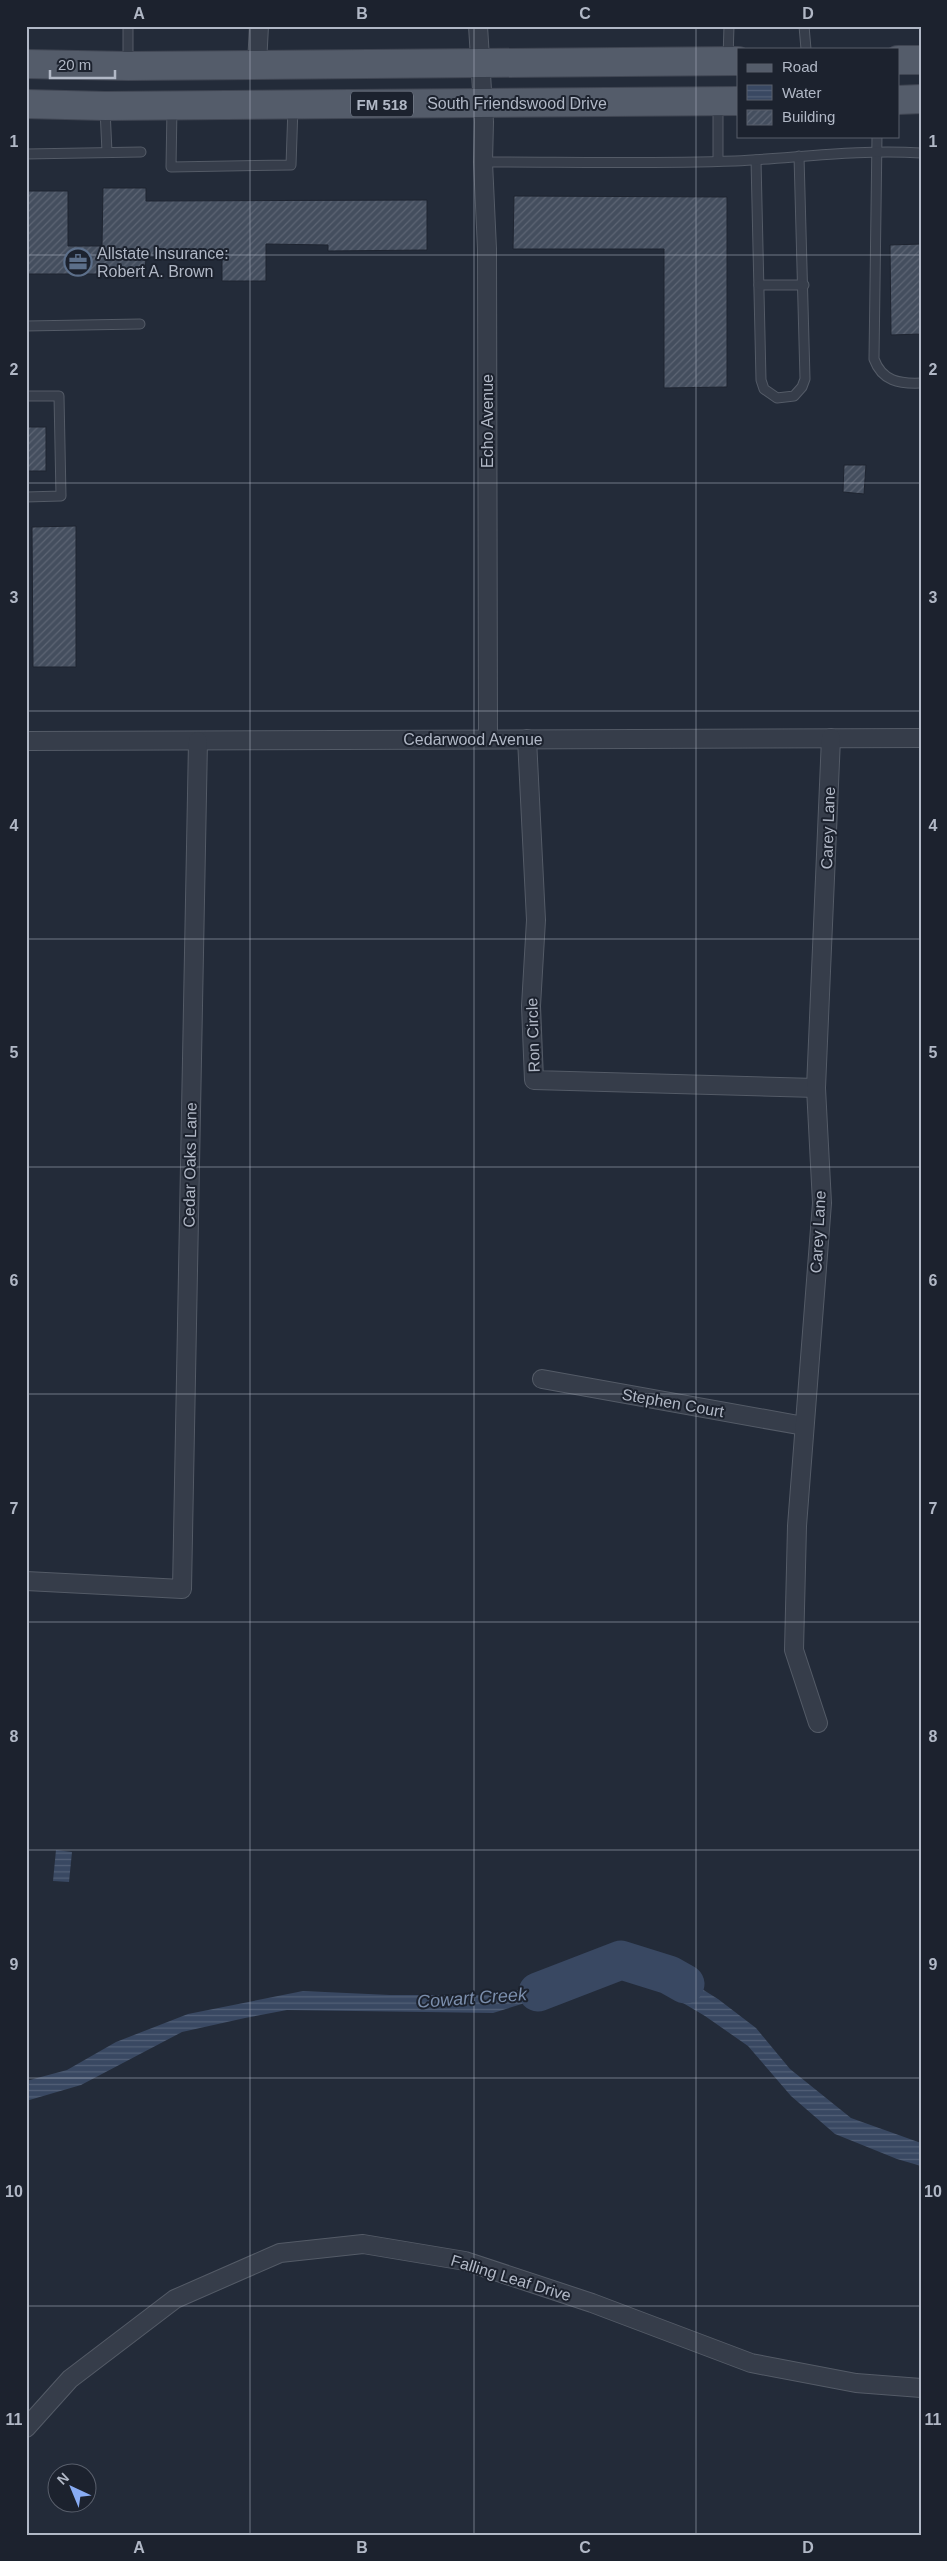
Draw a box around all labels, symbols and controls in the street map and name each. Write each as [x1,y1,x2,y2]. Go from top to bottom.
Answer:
text: A [133,5,145,22]
text: B [356,5,368,22]
text: C [579,5,591,22]
text: D [802,5,814,22]
scale bar [50,48,115,80]
legend [737,48,900,138]
text: 20 m [58,56,91,73]
text: Road [782,58,818,75]
text: Water [782,84,821,101]
road number: FM 518 [351,92,413,116]
street label: South Friendswood Drive [427,95,607,112]
text: Building [782,108,835,125]
text: 1 [10,133,19,150]
text: 1 [929,133,938,150]
place label: Allstate Insurance: Robert A. Brown [97,245,229,280]
office icon: Allstate Insurance: Robert A. Brown [63,247,93,277]
text: 2 [10,361,19,378]
text: 2 [929,361,938,378]
street label: Echo Avenue [479,374,496,468]
text: 3 [10,589,19,606]
text: 3 [929,589,938,606]
street label: Cedarwood Avenue [403,731,543,748]
street label: Carey Lane [818,786,838,870]
text: 4 [10,817,19,834]
text: 4 [929,817,938,834]
street label: Ron Circle [523,997,543,1073]
text: 5 [10,1044,19,1061]
text: 5 [929,1044,938,1061]
street label: Cedar Oaks Lane [180,1102,200,1228]
street label: Carey Lane [807,1190,829,1274]
text: 6 [10,1272,19,1289]
text: 6 [929,1272,938,1289]
street label: Stephen Court [621,1386,726,1420]
text: 7 [10,1500,19,1517]
text: 7 [929,1500,938,1517]
text: 8 [10,1728,19,1745]
text: 8 [929,1728,938,1745]
text: 9 [10,1956,19,1973]
text: 9 [929,1956,938,1973]
water label: Cowart Creek [416,1984,529,2012]
text: 10 [5,2183,23,2200]
text: 10 [924,2183,942,2200]
street label: Falling Leaf Drive [449,2252,573,2304]
text: 11 [6,2411,23,2428]
text: 11 [925,2411,942,2428]
north arrow [48,2464,98,2514]
text: N [54,2469,72,2488]
text: A [133,2539,145,2556]
text: B [356,2539,368,2556]
text: C [579,2539,591,2556]
text: D [802,2539,814,2556]

